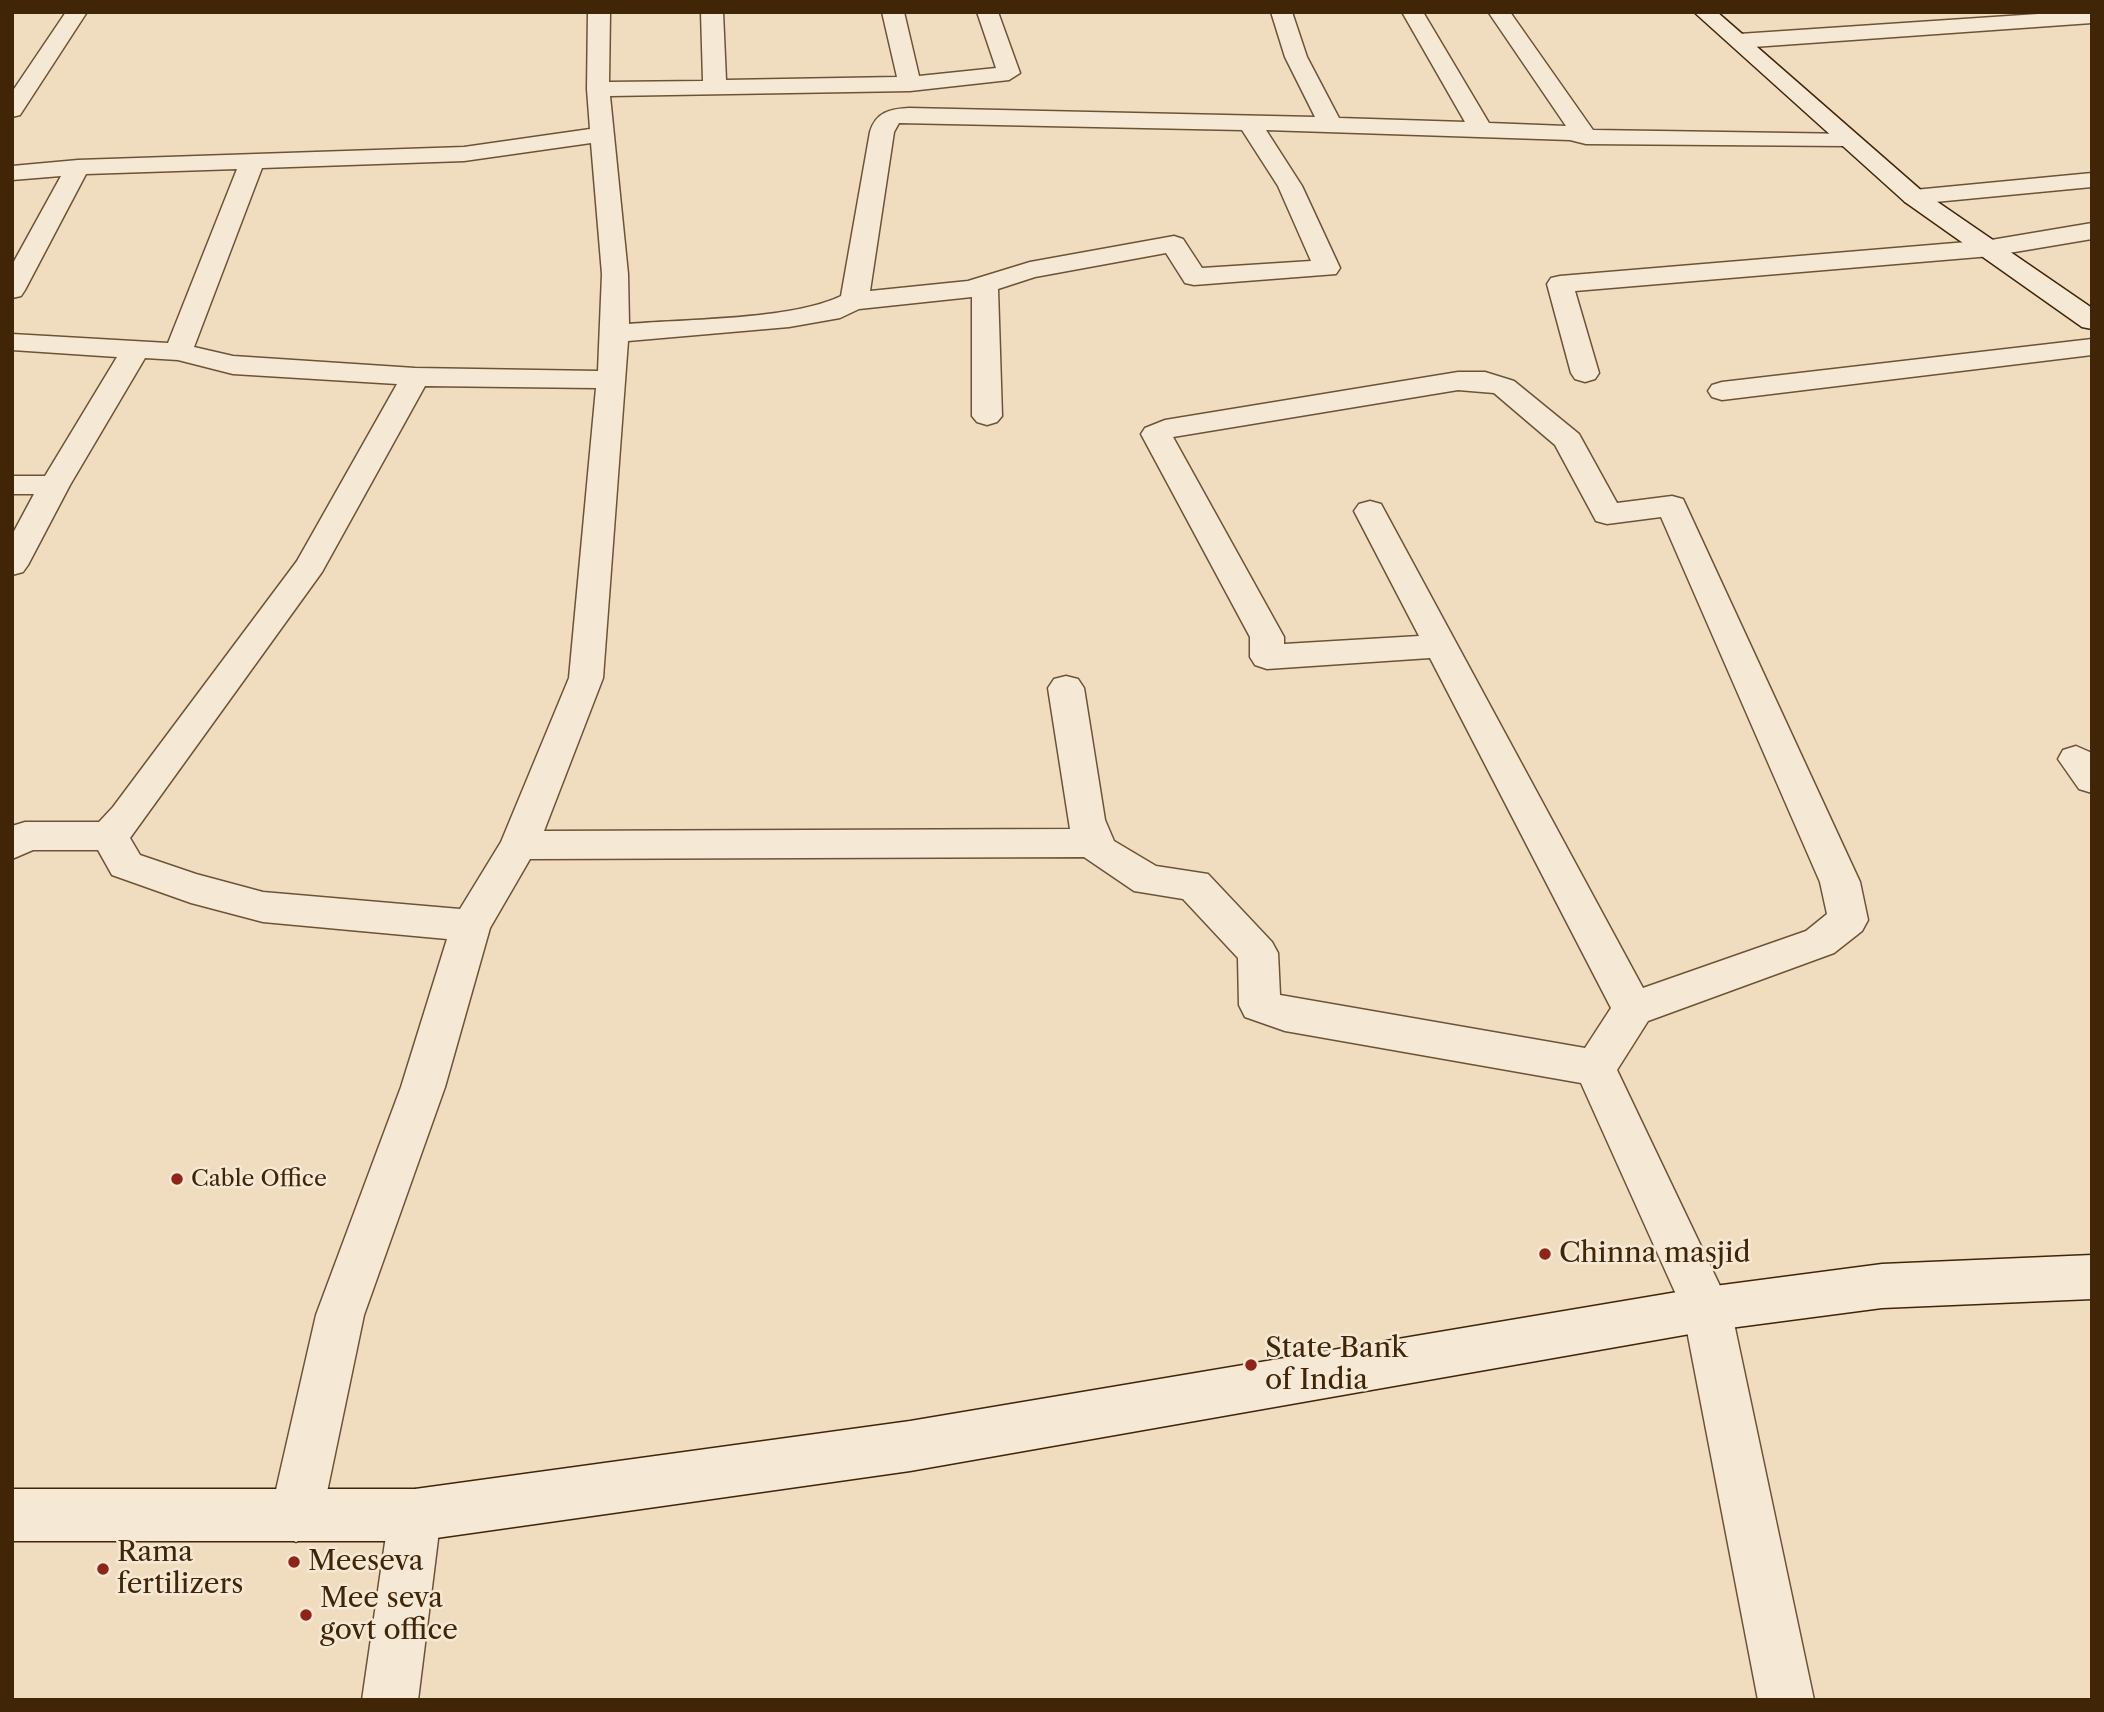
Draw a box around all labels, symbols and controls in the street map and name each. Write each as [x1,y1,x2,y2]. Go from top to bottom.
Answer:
place label: Cable Office [191,1165,327,1193]
marker: Cable Office [169,1171,185,1187]
place label: Chinna masjid [1559,1237,1750,1271]
marker: Chinna masjid [1537,1246,1553,1262]
place label: State Bank of India [1265,1332,1408,1398]
marker: State Bank of India [1243,1357,1259,1373]
place label: Rama fertilizers [117,1536,243,1602]
place label: Meeseva [308,1545,423,1579]
marker: Meeseva [286,1554,302,1570]
marker: Rama fertilizers [95,1561,111,1577]
place label: Mee seva govt office [320,1582,458,1648]
marker: Mee seva govt office [298,1607,314,1623]

